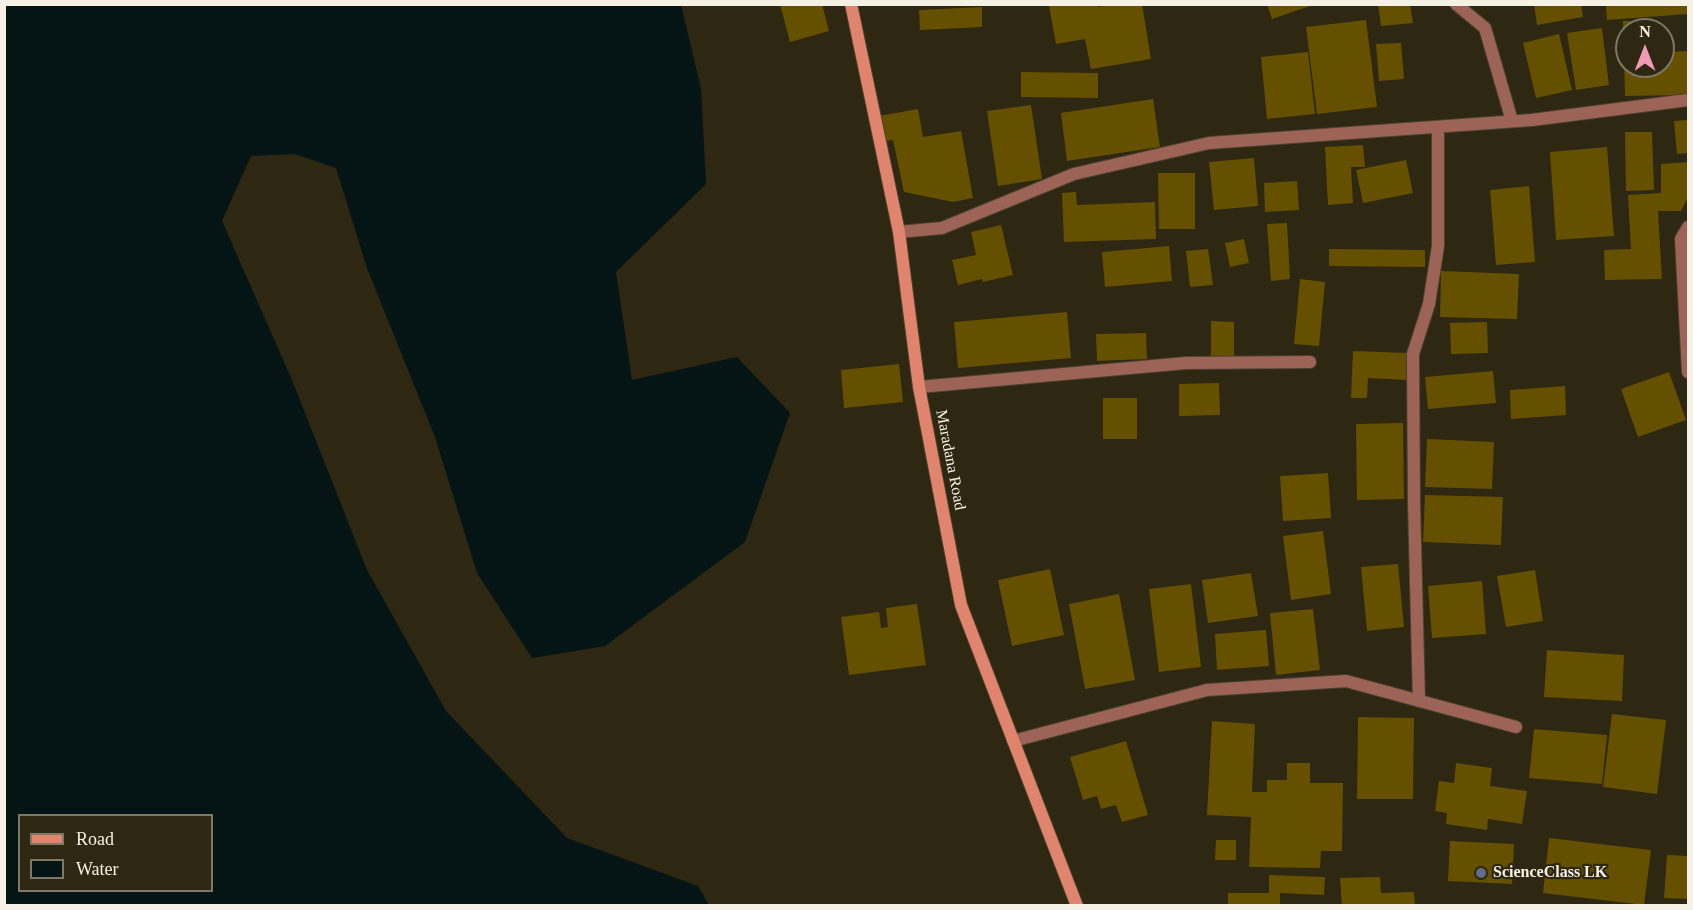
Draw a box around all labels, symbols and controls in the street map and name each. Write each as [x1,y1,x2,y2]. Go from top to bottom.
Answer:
north arrow [1615,18,1675,78]
text: N [1639,23,1651,40]
street label: Maradana Road [931,408,969,512]
legend [18,814,213,892]
text: Road [76,829,114,849]
text: Water [76,859,119,879]
place label: ScienceClass LK [1493,863,1607,883]
marker: ScienceClass LK [1474,866,1488,880]

